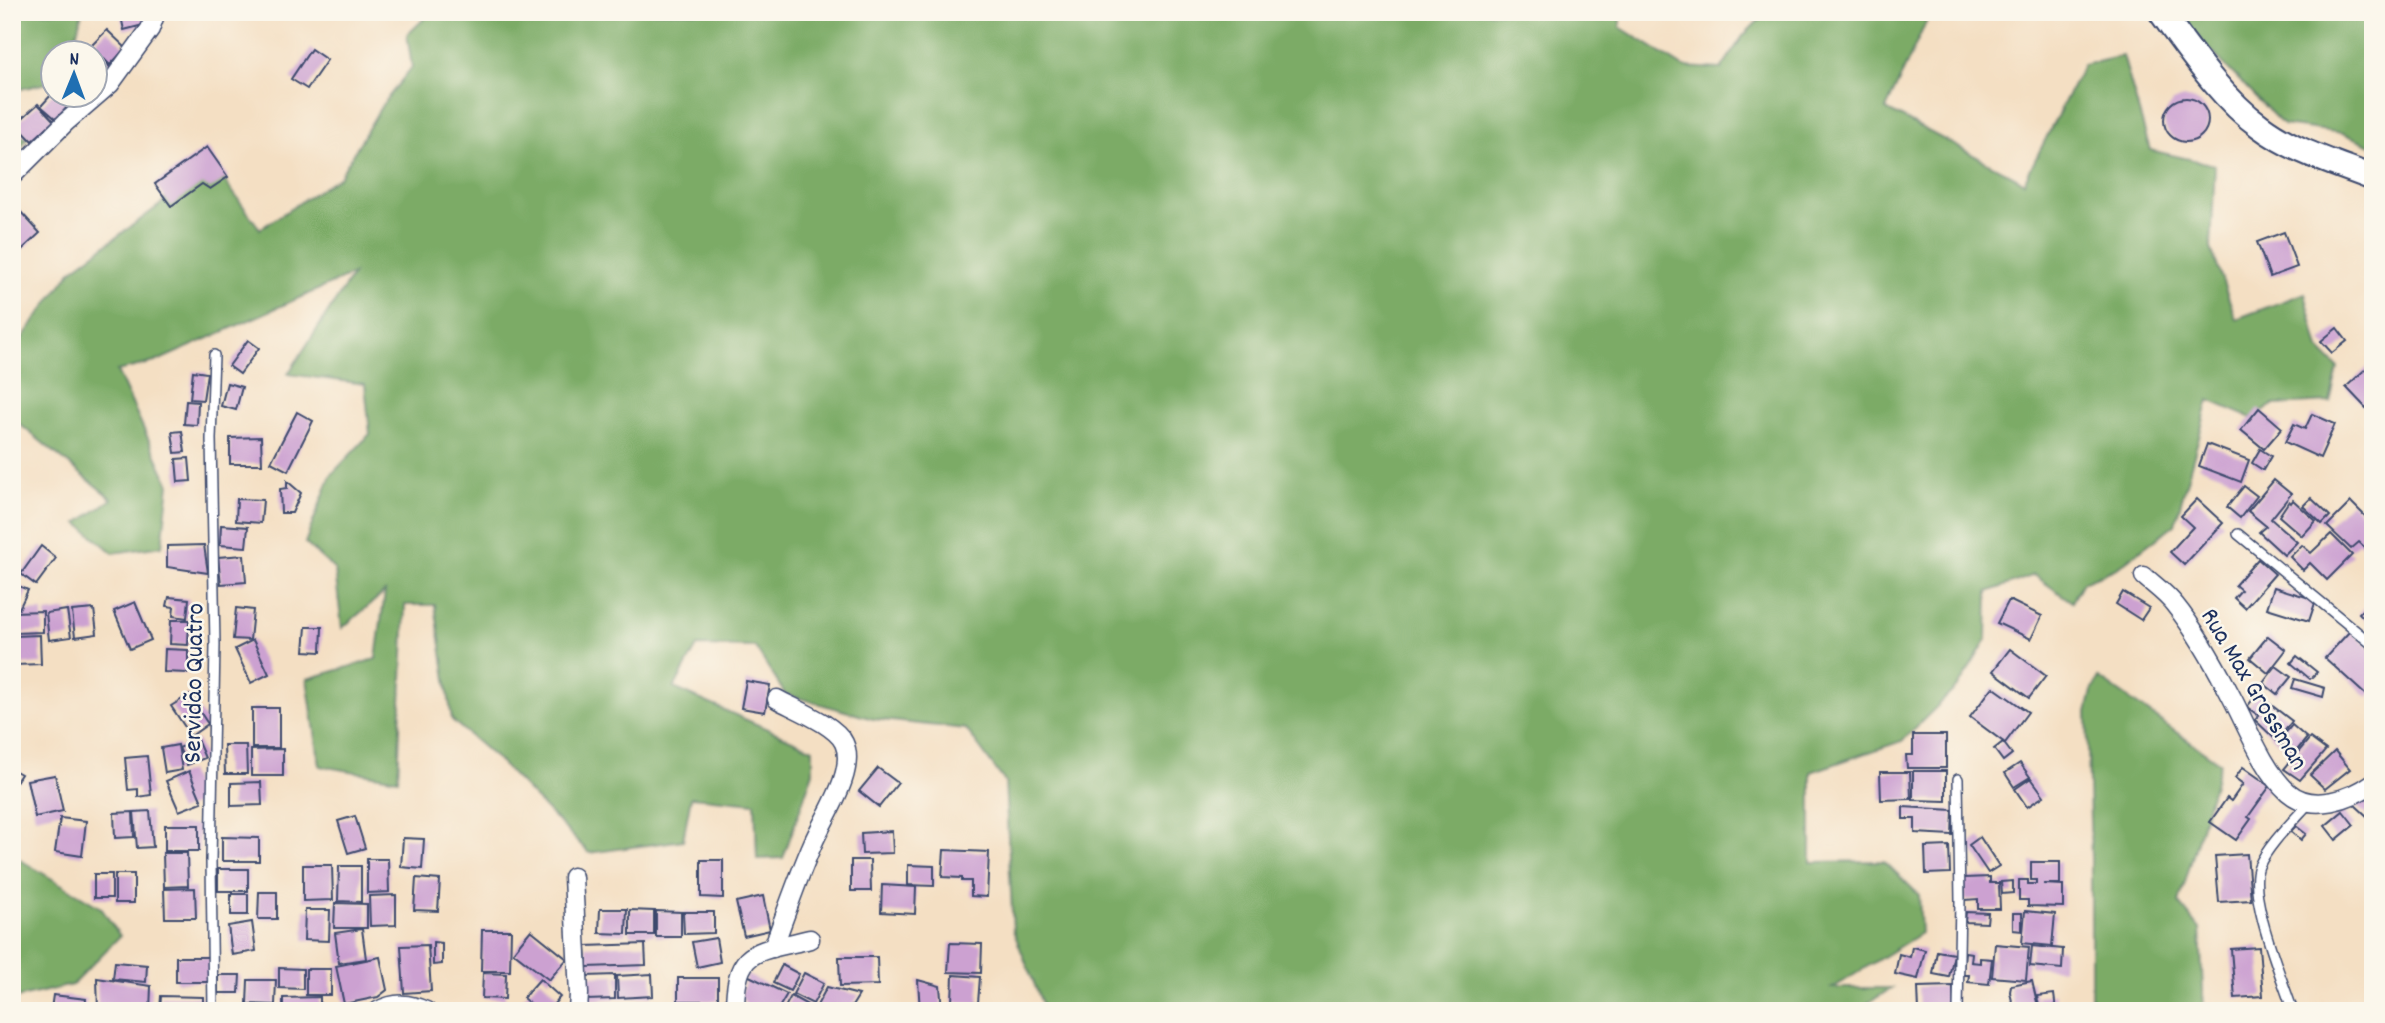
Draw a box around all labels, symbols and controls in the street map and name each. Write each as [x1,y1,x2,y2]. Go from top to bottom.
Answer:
north arrow [38,38,108,108]
text: N [69,47,79,74]
street label: Rua Max Grossman [2190,602,2316,778]
street label: Servidão Quatro [176,603,215,763]

